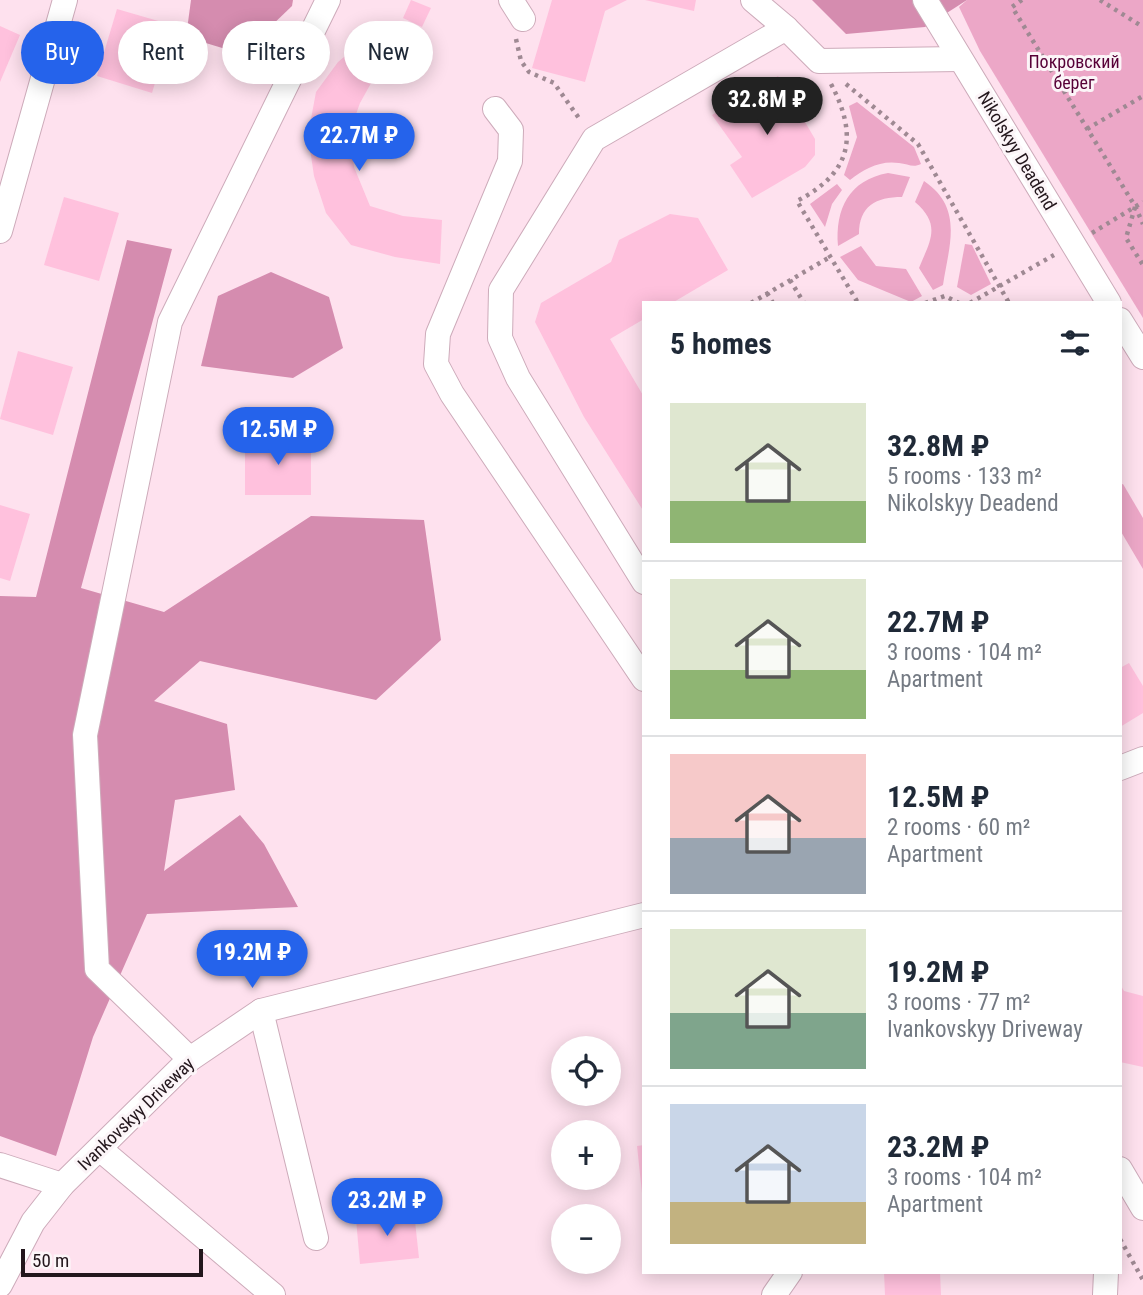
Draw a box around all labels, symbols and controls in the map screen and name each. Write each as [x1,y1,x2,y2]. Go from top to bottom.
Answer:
chip: Buy [21,21,104,84]
chip: Rent [118,21,208,84]
chip: Filters [222,21,330,84]
chip: New [344,21,433,84]
park label: Покровский берег [1028,51,1120,93]
pin: 32.8M ₽ [702,78,832,137]
text: 32.8M ₽ [728,86,806,113]
street label: Nikolskyy Deadend [974,88,1061,214]
pin: 22.7M ₽ [294,114,424,173]
text: 22.7M ₽ [320,122,398,149]
icon: filters [1056,324,1094,362]
text: 5 homes [670,326,772,361]
pin: 12.5M ₽ [213,407,343,467]
text: 12.5M ₽ [239,416,317,443]
text: 32.8M ₽ [887,428,990,463]
icon: home [726,431,810,515]
text: 5 rooms · 133 m² [887,463,1042,490]
text: Nikolskyy Deadend [887,490,1059,517]
text: 22.7M ₽ [887,604,990,639]
icon: home [726,607,810,691]
text: 3 rooms · 104 m² [887,639,1042,666]
text: Apartment [887,666,983,693]
text: 12.5M ₽ [887,779,990,814]
icon: home [726,782,810,866]
text: 2 rooms · 60 m² [887,814,1030,841]
text: Apartment [887,841,983,868]
pin: 19.2M ₽ [187,930,317,990]
text: 19.2M ₽ [213,939,291,966]
text: 19.2M ₽ [887,954,990,989]
icon: home [726,957,810,1041]
text: 3 rooms · 77 m² [887,989,1030,1016]
text: Ivankovskyy Driveway [887,1016,1083,1043]
map controls [551,1036,621,1274]
button: locate [551,1036,621,1106]
street label: Ivankovskyy Driveway [73,1053,198,1174]
button: + [551,1120,621,1190]
text: 23.2M ₽ [887,1129,990,1164]
icon: home [726,1132,810,1216]
text: 3 rooms · 104 m² [887,1164,1042,1191]
pin: 23.2M ₽ [322,1178,452,1238]
text: 23.2M ₽ [348,1187,426,1214]
text: Apartment [887,1191,983,1218]
button: − [551,1204,621,1274]
scale bar [21,1246,203,1278]
text: 50 m [32,1249,69,1272]

